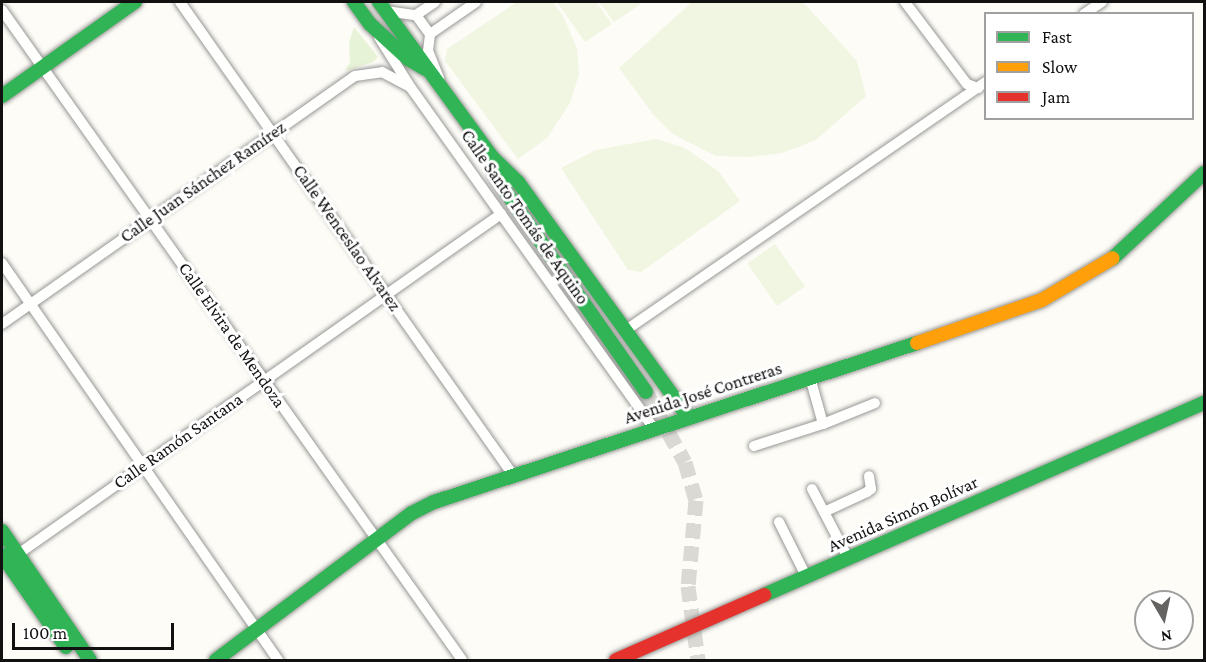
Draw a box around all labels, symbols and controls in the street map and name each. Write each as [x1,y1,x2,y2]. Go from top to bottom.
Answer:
legend [984,12,1194,120]
text: Fast [1042,27,1072,47]
text: Slow [1042,57,1077,77]
text: Jam [1042,87,1070,107]
street label: Calle Juan Sánchez Ramírez [116,117,290,247]
street label: Calle Santo Tomás de Aquino [456,125,594,309]
street label: Calle Wenceslao Alvarez [288,161,406,315]
street label: Calle Elvira de Mendoza [174,258,290,412]
street label: Avenida José Contreras [621,357,785,429]
street label: Calle Ramón Santana [109,388,247,494]
street label: Avenida Simón Bolívar [825,471,981,557]
north arrow [1134,590,1194,650]
scale bar [15,611,177,649]
text: 100 m [23,623,67,643]
text: N [1160,627,1173,646]

